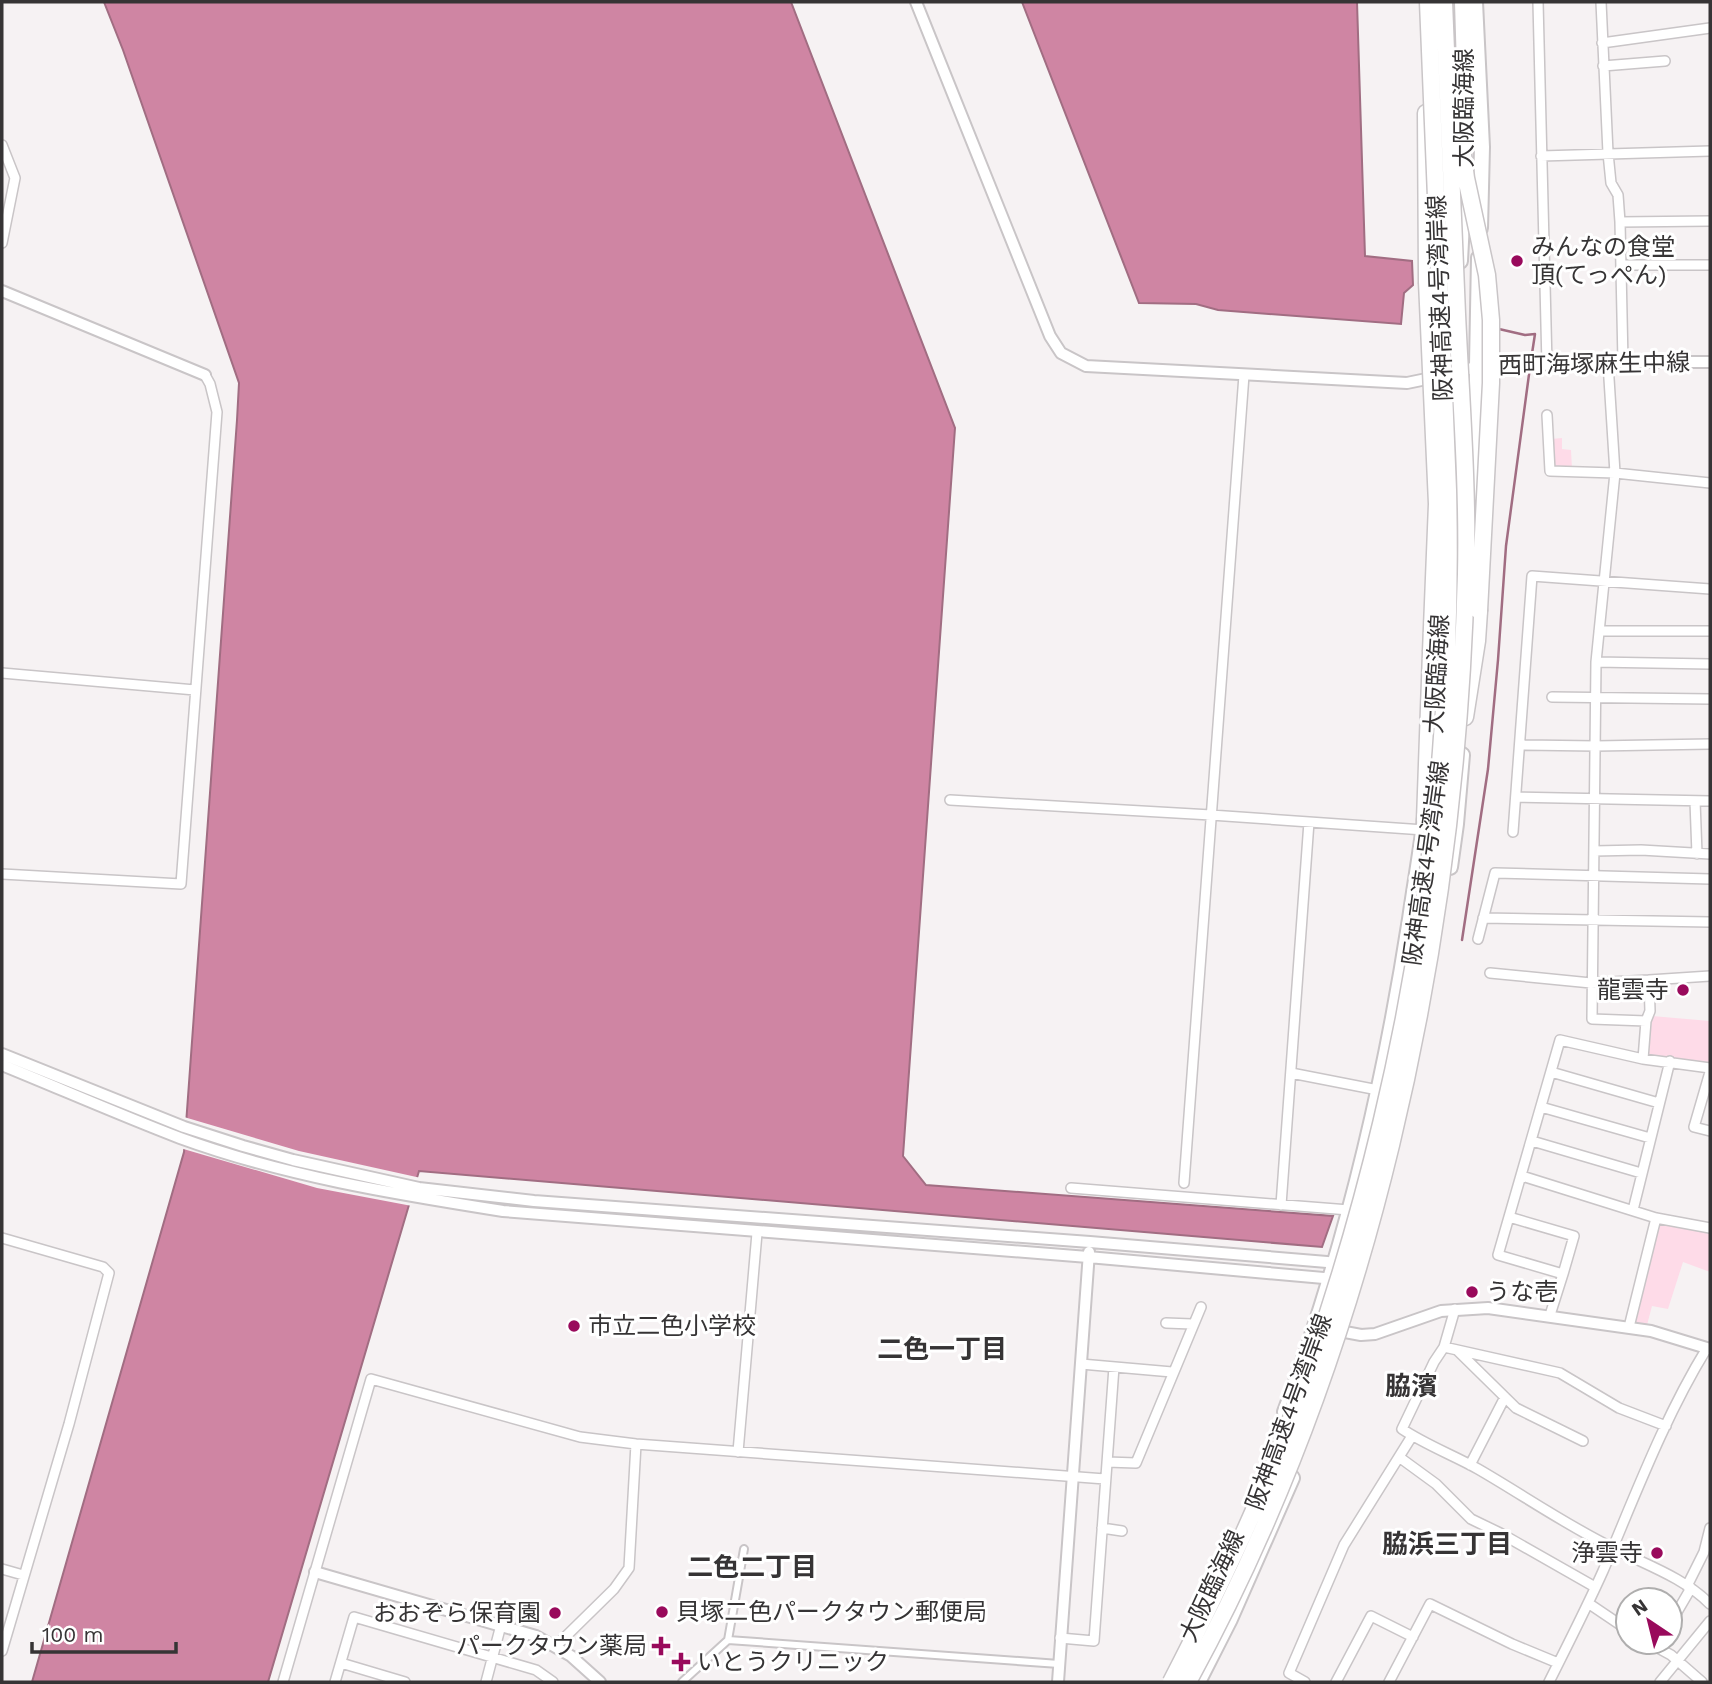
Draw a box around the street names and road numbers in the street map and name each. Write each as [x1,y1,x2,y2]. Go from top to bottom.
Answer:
street label: 大阪臨海線 [1450,48,1478,168]
street label: 阪神高速4号湾岸線 [1422,194,1458,402]
street label: 西町海塚麻生中線 [1498,348,1690,380]
street label: 大阪臨海線 [1420,613,1454,735]
street label: 阪神高速4号湾岸線 [1398,759,1454,967]
street label: 阪神高速4号湾岸線 [1241,1310,1337,1514]
street label: 大阪臨海線 [1174,1526,1250,1646]

